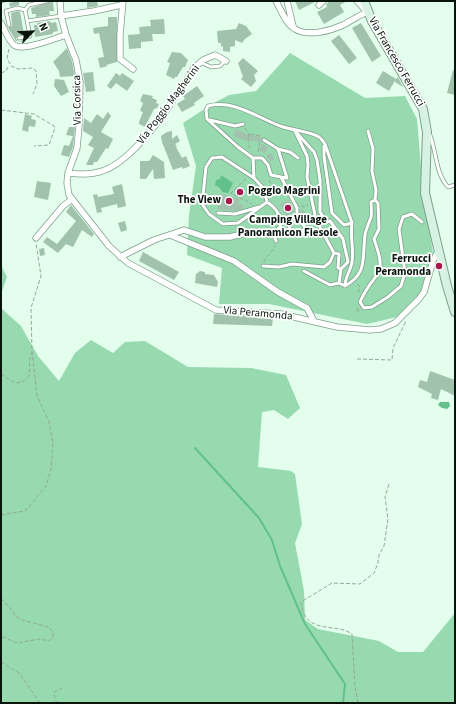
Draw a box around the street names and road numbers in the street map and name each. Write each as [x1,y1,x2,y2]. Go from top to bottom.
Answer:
street label: Via Francesco Ferrucci [365,15,427,109]
street label: Via Poggio Magherini [135,63,203,147]
street label: Via Corsica [71,75,85,125]
street label: Via Peramonda [223,304,293,324]

